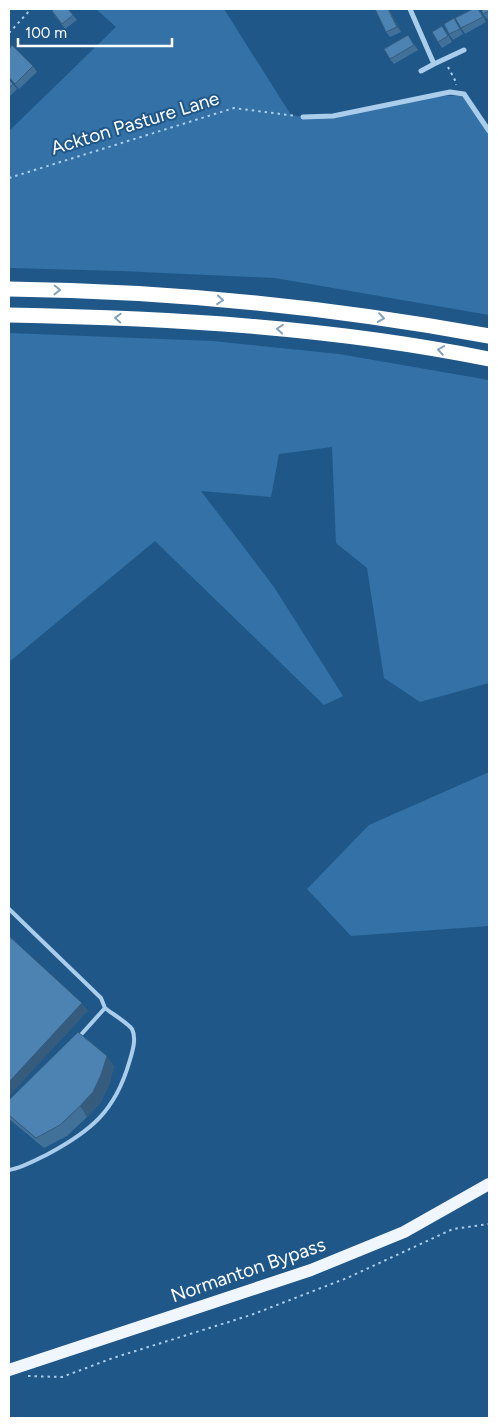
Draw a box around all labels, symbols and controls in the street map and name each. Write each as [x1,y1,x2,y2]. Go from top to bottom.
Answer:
scale bar [18,15,171,47]
text: 100 m [25,24,67,42]
street label: Ackton Pasture Lane [48,86,222,160]
one-way arrow [54,285,62,295]
one-way arrow [216,294,224,305]
one-way arrow [114,312,122,323]
one-way arrow [377,312,385,323]
one-way arrow [276,324,284,335]
one-way arrow [437,346,446,356]
street label: Normanton Bypass [168,1233,329,1307]

